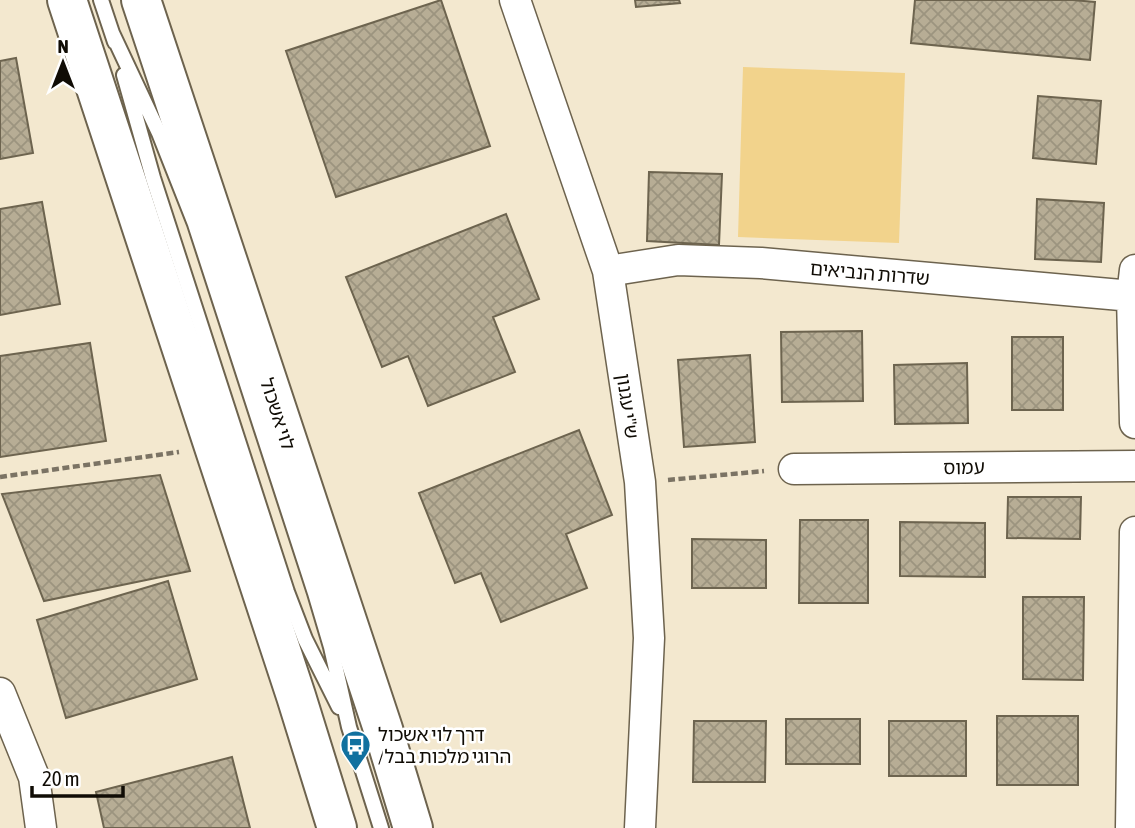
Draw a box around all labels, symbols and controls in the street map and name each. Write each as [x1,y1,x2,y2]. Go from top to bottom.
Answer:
north arrow [28,28,98,98]
text: N [57,35,69,57]
street label: שדרות הנביאים [809,257,931,289]
street label: ש"י עגנון [613,372,643,440]
street label: לוי אשכול [256,375,300,453]
street label: עמוס [943,456,985,478]
place label: דרך לוי אשכול /הרוגי מלכות בבל [378,723,511,767]
bus stop icon: דרך לוי אשכול /הרוגי מלכות בבל [338,728,372,772]
scale bar [32,754,122,798]
text: 20 m [42,766,80,790]

